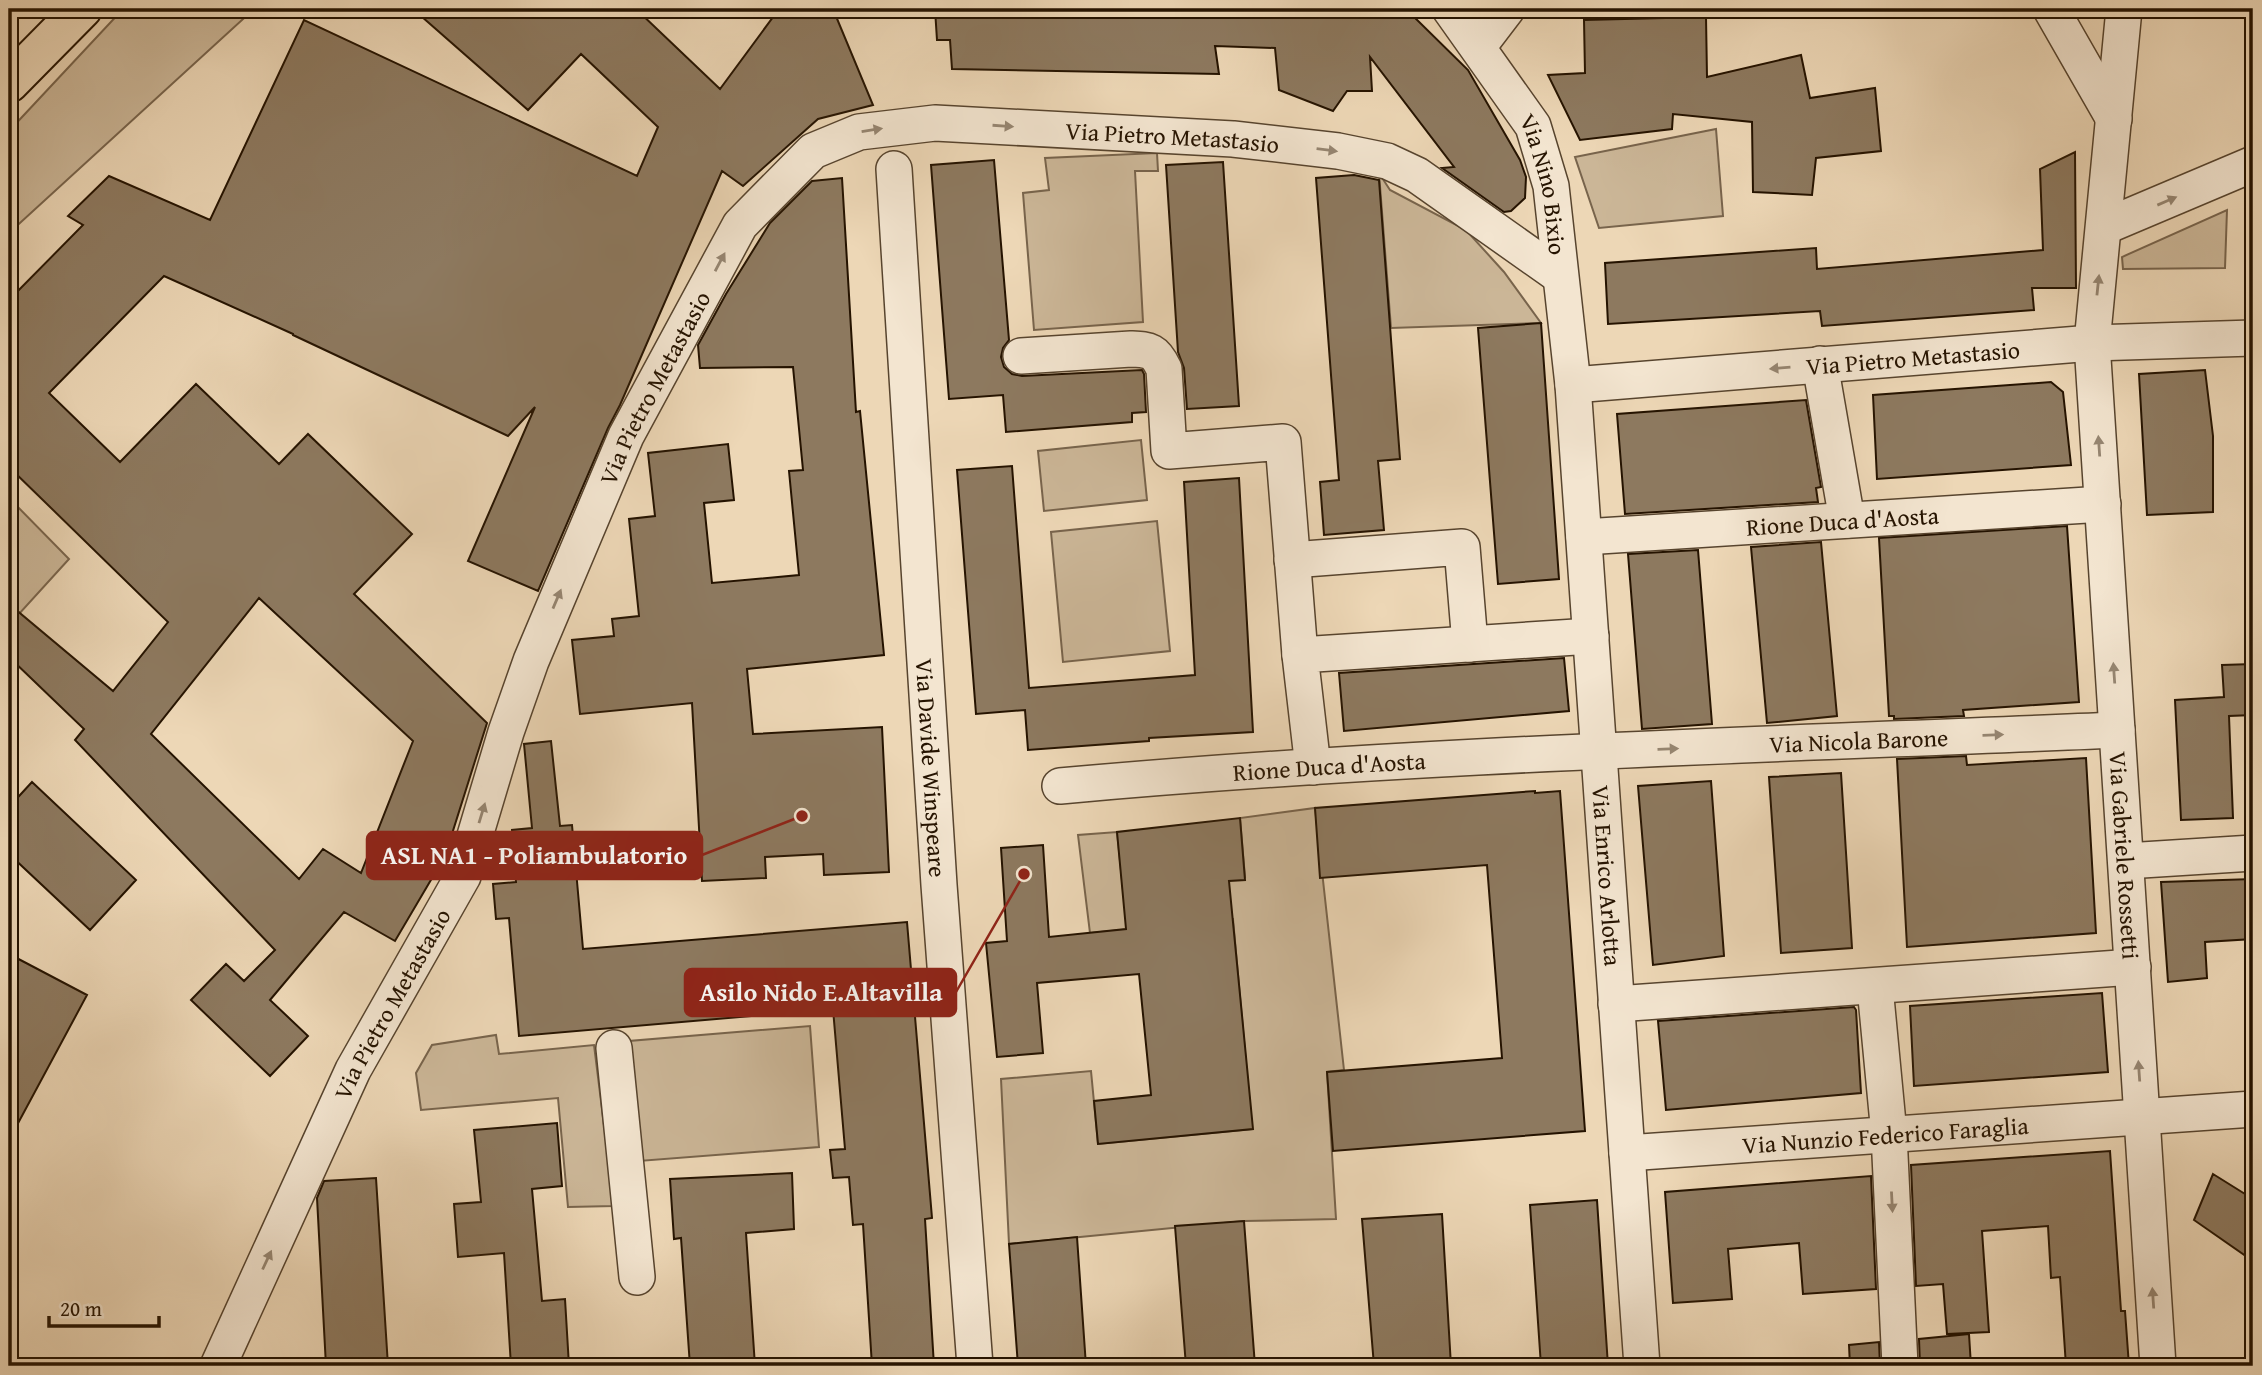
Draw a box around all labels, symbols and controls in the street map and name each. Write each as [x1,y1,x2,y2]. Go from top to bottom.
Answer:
street label: Via Nino Bixio [1511,106,1576,257]
street label: Via Pietro Metastasio [1065,113,1281,162]
one-way arrow [992,121,1014,132]
one-way arrow [861,124,883,135]
one-way arrow [1316,144,1338,155]
one-way arrow [2156,195,2177,206]
one-way arrow [714,252,726,272]
one-way arrow [2093,274,2104,296]
street label: Via Pietro Metastasio [590,284,719,490]
street label: Via Pietro Metastasio [1805,331,2021,384]
one-way arrow [1769,363,1791,374]
one-way arrow [2093,435,2104,457]
street label: Rione Duca d'Aosta [1745,497,1940,544]
one-way arrow [552,588,563,609]
street label: Via Davide Winspeare [907,657,956,878]
one-way arrow [2108,662,2119,684]
street label: Via Nicola Barone [1768,719,1949,761]
one-way arrow [1982,730,2004,741]
street label: Rione Duca d'Aosta [1232,742,1427,789]
one-way arrow [1657,743,1679,754]
street label: Via Gabriele Rossetti [2101,750,2149,961]
street label: Via Enrico Arlotta [1584,784,1631,968]
one-way arrow [478,802,488,823]
callout: ASL NA1 - Poliambulatorio [367,832,702,879]
text: ASL NA1 - Poliambulatorio [381,835,687,874]
street label: Via Pietro Metastasio [324,901,459,1105]
callout: Asilo Nido E.Altavilla [685,969,956,1016]
text: Asilo Nido E.Altavilla [700,972,943,1011]
one-way arrow [2133,1060,2144,1082]
street label: Via Nunzio Federico Faraglia [1741,1107,2030,1162]
one-way arrow [1887,1192,1898,1214]
one-way arrow [262,1249,273,1270]
scale bar [49,1284,159,1328]
one-way arrow [2148,1287,2159,1309]
text: 20 m [60,1293,102,1324]

